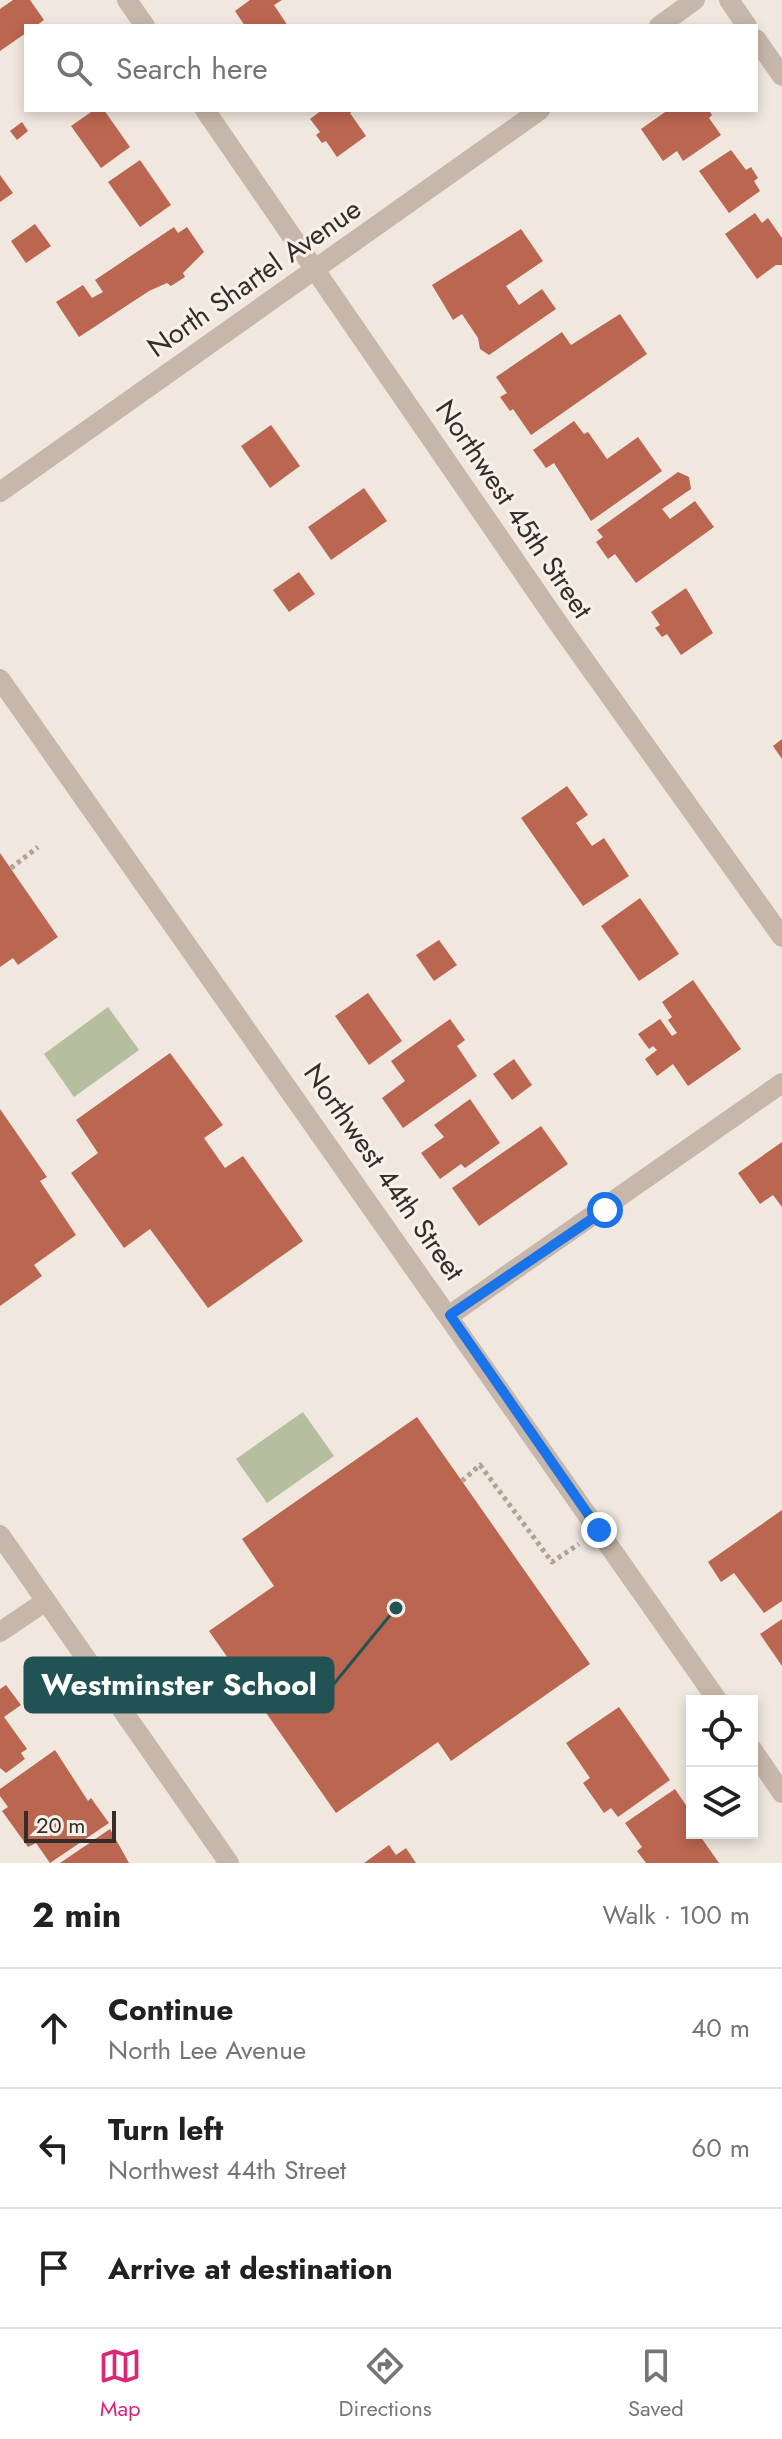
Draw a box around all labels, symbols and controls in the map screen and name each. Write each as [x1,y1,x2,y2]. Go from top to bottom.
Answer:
search box [24,24,758,112]
icon: search [52,46,96,90]
text: Search here [116,47,268,90]
street label: North Shartel Avenue [139,189,369,367]
street label: Northwest 45th Street [425,391,603,627]
street label: Northwest 44th Street [294,1055,475,1289]
route start [587,1192,623,1228]
route end [581,1512,617,1548]
callout: Westminster School [25,1658,333,1712]
text: Westminster School [41,1663,317,1706]
map controls [686,1695,758,1839]
button: locate [686,1695,758,1767]
button: layers [686,1767,758,1839]
scale bar [24,1807,116,1843]
text: 20 m [36,1809,85,1841]
text: 2 min [32,1891,121,1940]
text: Walk · 100 m [603,1896,750,1934]
text: Continue [108,1988,234,2031]
icon: ahead [32,2006,76,2050]
text: 40 m [691,2009,750,2047]
text: North Lee Avenue [108,2031,306,2069]
text: Turn left [108,2108,223,2151]
icon: left [32,2126,76,2170]
text: 60 m [691,2129,750,2167]
text: Northwest 44th Street [108,2151,346,2189]
icon: arrive [32,2246,76,2290]
text: Arrive at destination [108,2247,393,2290]
tab: Map [98,2344,142,2424]
tab: Directions [339,2344,432,2424]
tab: Saved [628,2344,684,2424]

